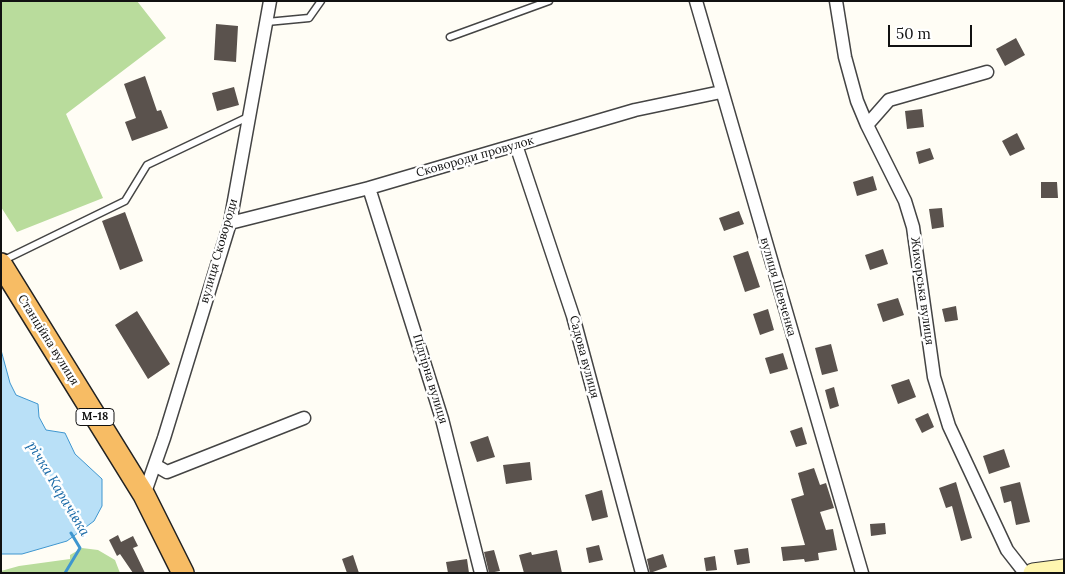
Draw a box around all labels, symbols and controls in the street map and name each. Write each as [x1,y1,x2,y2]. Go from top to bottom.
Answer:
scale bar [890,15,974,47]
text: 50 m [896,24,931,43]
street label: Сковороди провулок [415,133,535,181]
street label: вулиця Сковороди [197,197,241,305]
street label: вулиця Шевченка [757,236,799,338]
street label: Жихорська вулиця [907,236,937,346]
street label: Станційна вулиця [14,292,82,388]
street label: Садова вулиця [566,314,602,400]
street label: Підгірна вулиця [409,332,451,426]
road number: М-18 [76,408,114,426]
water label: річка Карачівка [23,439,93,539]

